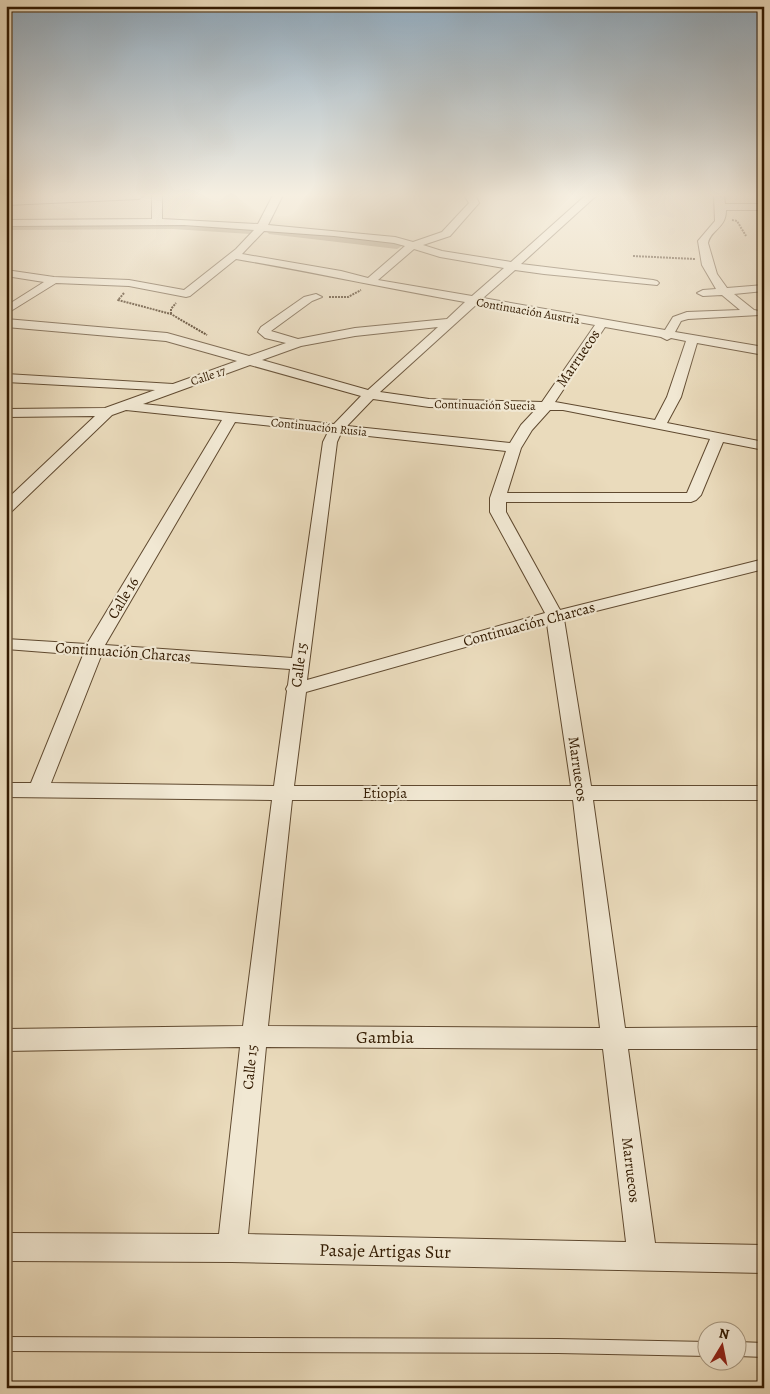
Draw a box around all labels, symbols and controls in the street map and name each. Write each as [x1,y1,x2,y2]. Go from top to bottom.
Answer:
street label: Continuación Austria [475,294,581,328]
street label: Marruecos [551,325,605,391]
street label: Calle 17 [188,362,228,389]
street label: Continuación Suecia [434,396,536,414]
street label: Continuación Rusia [270,414,368,440]
street label: Calle 16 [103,573,143,623]
street label: Continuación Charcas [461,597,597,651]
street label: Continuación Charcas [55,637,191,667]
street label: Calle 15 [286,641,312,689]
street label: Marruecos [564,735,592,803]
street label: Etiopía [363,783,407,803]
street label: Gambia [356,1025,415,1049]
street label: Calle 15 [238,1044,262,1090]
street label: Marruecos [617,1136,645,1204]
street label: Pasaje Artigas Sur [319,1238,451,1264]
north arrow [698,1322,748,1372]
text: N [717,1323,731,1344]

